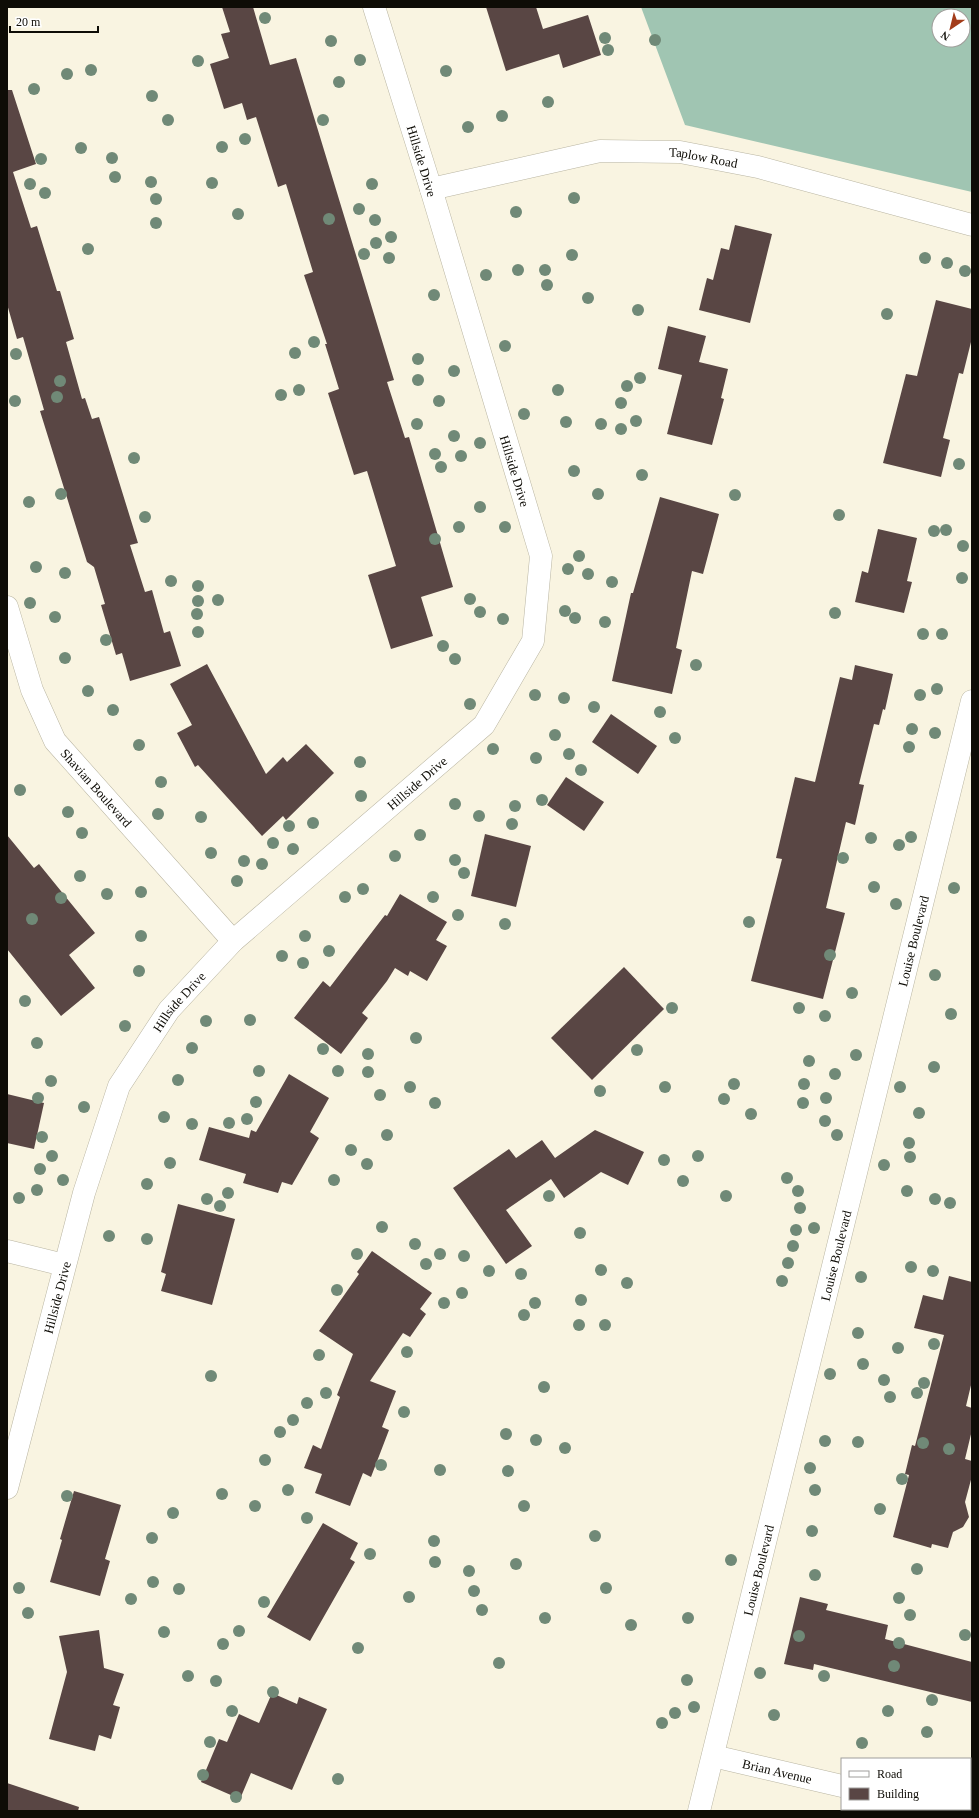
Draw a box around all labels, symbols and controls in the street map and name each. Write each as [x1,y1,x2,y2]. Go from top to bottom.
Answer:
scale bar [10,8,98,34]
north arrow [931,8,971,48]
text: 20 m [16,15,41,29]
text: N [939,29,952,43]
street label: Hillside Drive [404,124,440,199]
street label: Taplow Road [669,145,739,171]
street label: Hillside Drive [497,434,533,509]
street label: Shavian Boulevard [57,746,135,830]
street label: Hillside Drive [384,753,450,813]
street label: Louise Boulevard [895,894,932,988]
street label: Hillside Drive [150,969,209,1035]
street label: Louise Boulevard [818,1208,855,1303]
street label: Hillside Drive [41,1260,74,1335]
street label: Louise Boulevard [740,1523,777,1617]
street label: Brian Avenue [741,1756,814,1787]
legend [841,1758,971,1810]
text: Road [877,1767,902,1781]
text: Building [877,1787,919,1801]

